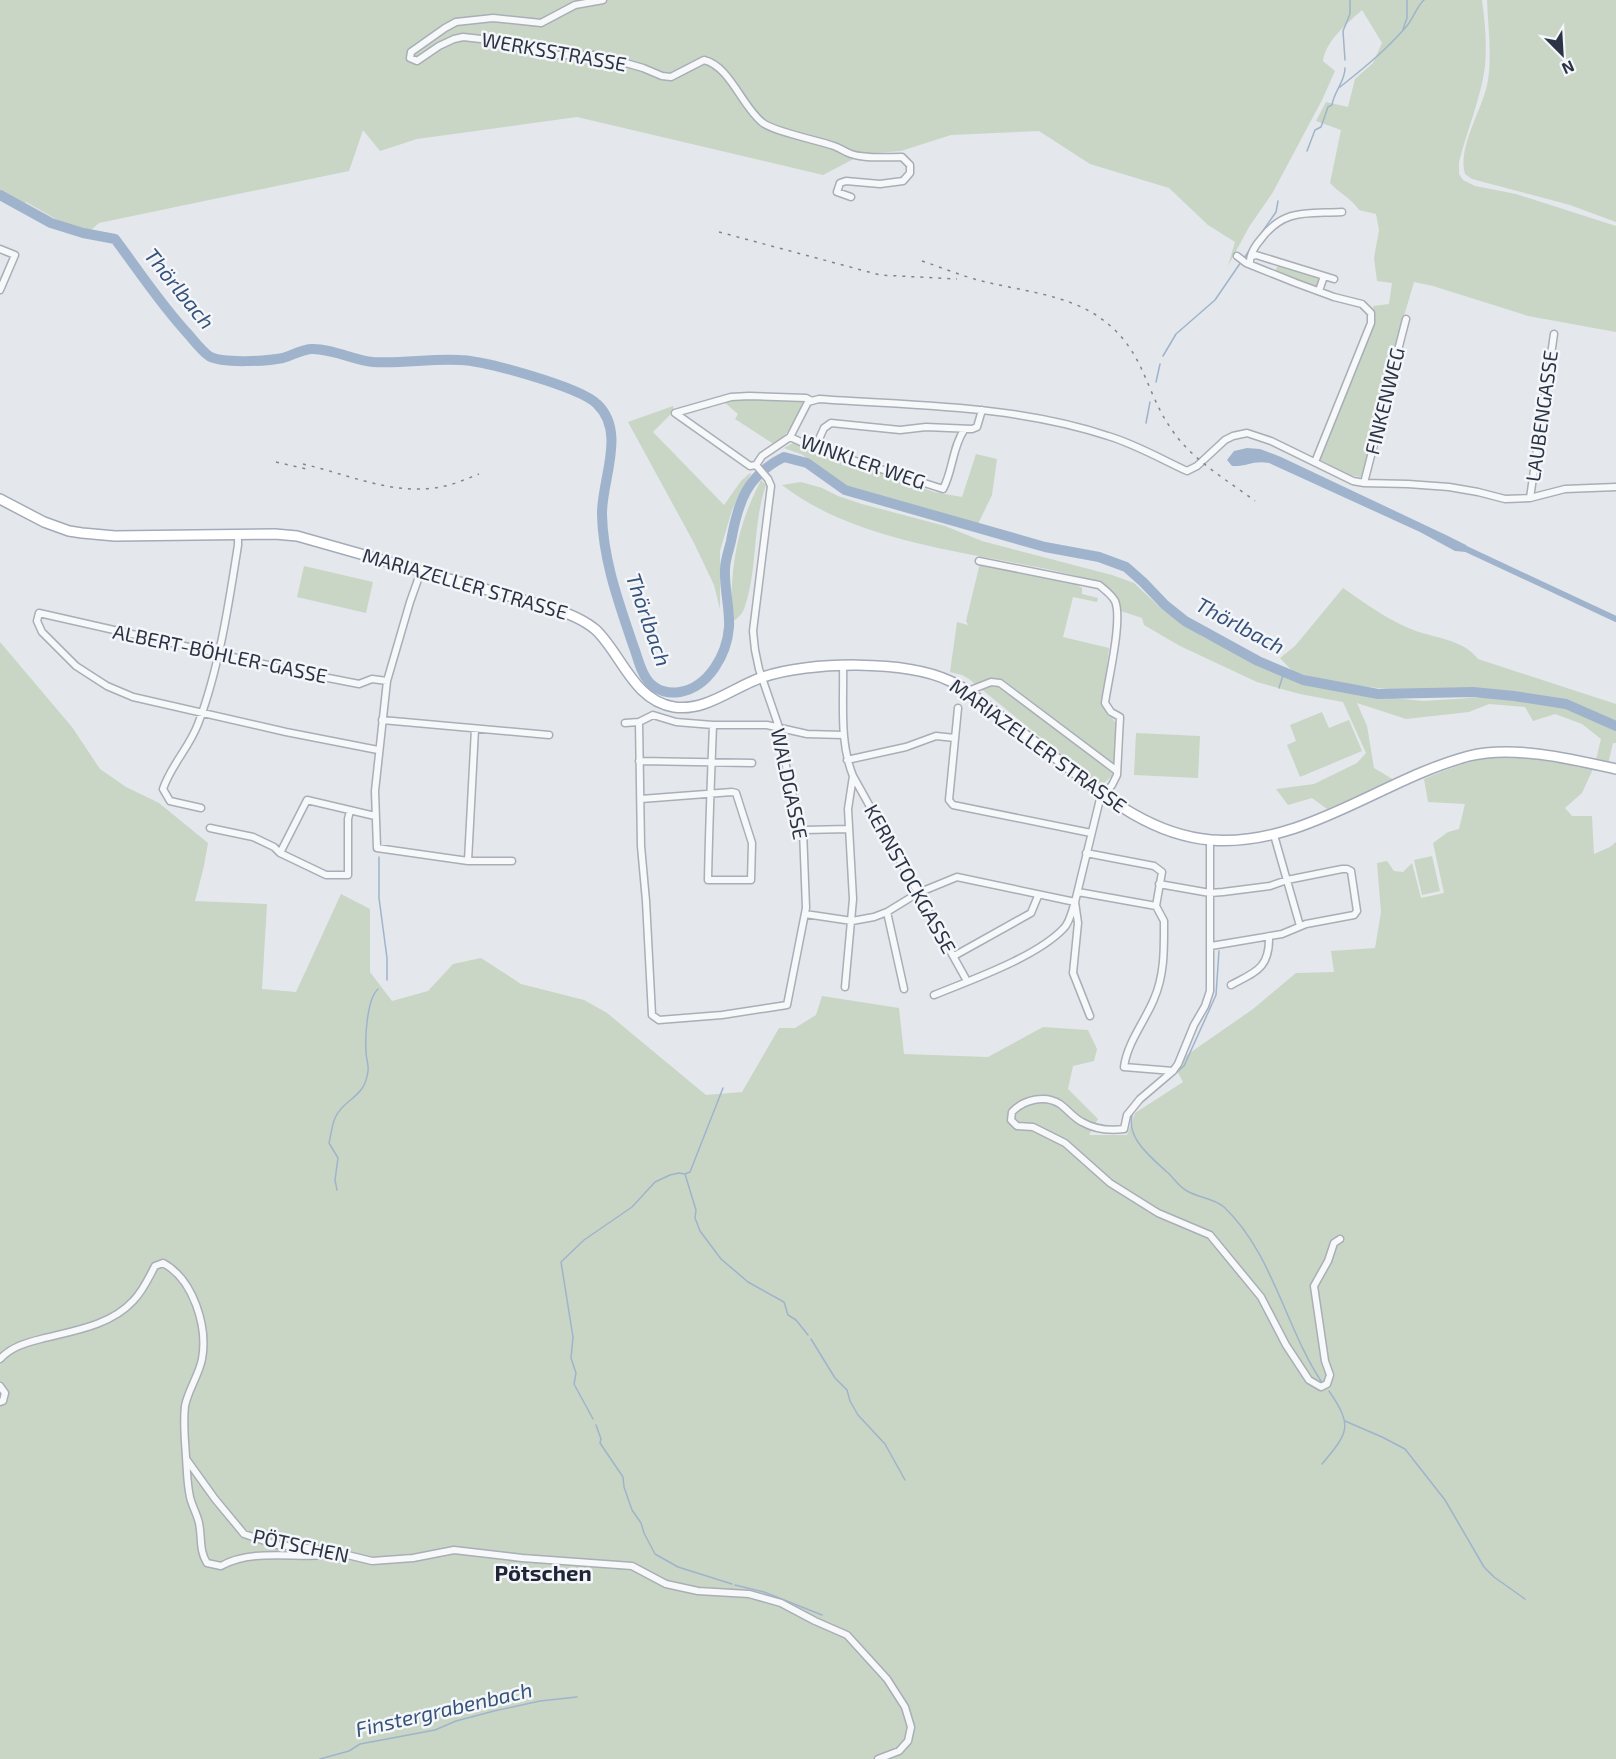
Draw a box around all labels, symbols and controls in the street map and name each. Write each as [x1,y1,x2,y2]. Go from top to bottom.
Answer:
north arrow [1532,24,1592,84]
street label: WERKSSTRASSE [480,26,629,76]
text: N [1559,57,1577,79]
water label: Thörlbach [140,243,220,334]
street label: FINKENWEG [1359,345,1409,457]
street label: LAUBENGASSE [1520,349,1562,483]
street label: WINKLER WEG [798,428,929,494]
street label: MARIAZELLER STRASSE [360,542,571,624]
water label: Thörlbach [622,570,677,669]
water label: Thörlbach [1192,591,1289,658]
street label: ALBERT-BÖHLER-GASSE [111,619,330,687]
street label: MARIAZELLER STRASSE [946,673,1132,817]
street label: WALDGASSE [766,726,813,842]
street label: KERNSTOCKGASSE [860,800,962,957]
street label: PÖTSCHEN [251,1523,352,1567]
district label: Pötschen [494,1559,592,1585]
water label: Finstergrabenbach [353,1676,534,1741]

